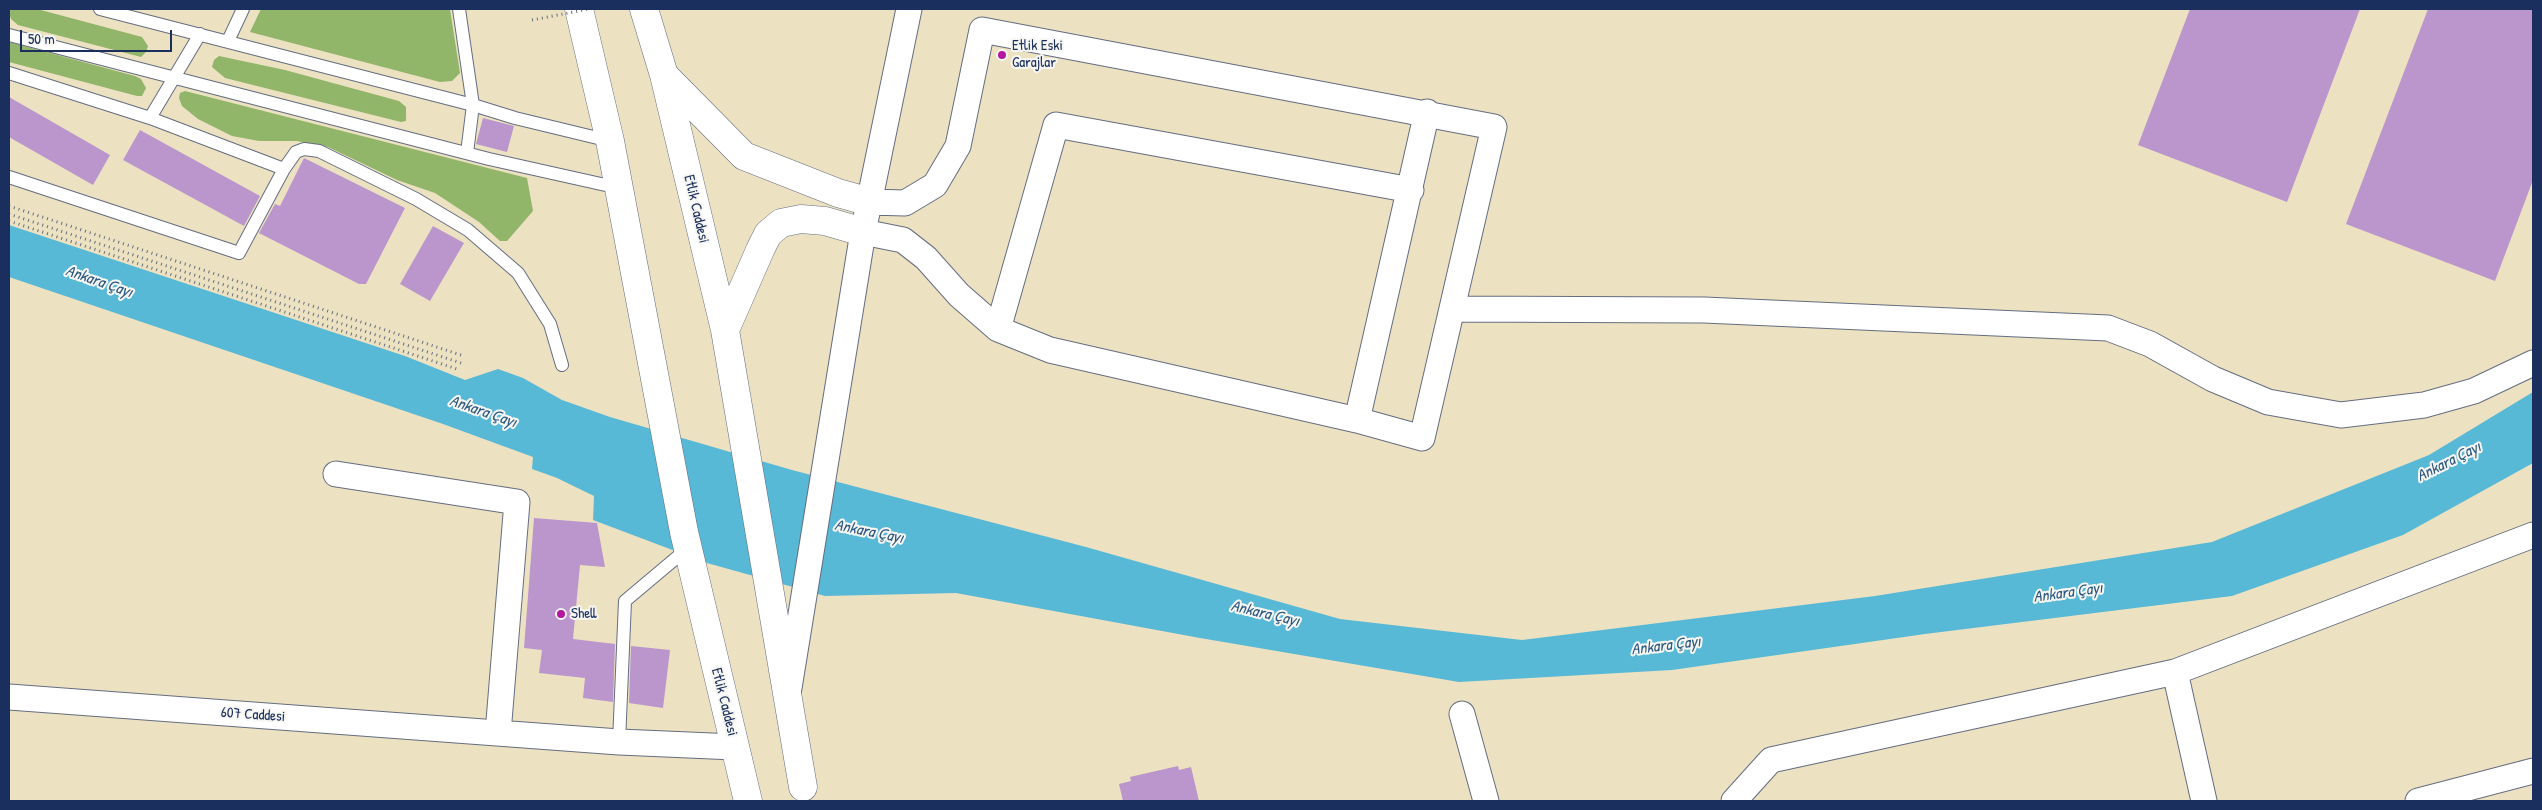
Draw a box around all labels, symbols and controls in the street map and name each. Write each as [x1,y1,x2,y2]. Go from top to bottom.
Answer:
scale bar [22,20,175,52]
text: 50 m [28,28,55,49]
place label: Etlik Eski Garajlar [1012,37,1063,72]
marker: Etlik Eski Garajlar [996,49,1008,61]
street label: Etlik Caddesi [679,173,713,245]
water label: Ankara Çayı [63,262,135,302]
water label: Ankara Çayı [447,392,519,432]
water label: Ankara Çayı [2414,438,2484,486]
water label: Ankara Çayı [833,516,905,548]
water label: Ankara Çayı [2032,579,2104,607]
water label: Ankara Çayı [1229,597,1301,631]
place label: Shell [571,605,597,623]
marker: Shell [555,608,567,620]
water label: Ankara Çayı [1630,632,1702,660]
street label: Etlik Caddesi [707,666,741,738]
street label: 607 Caddesi [220,704,286,726]

